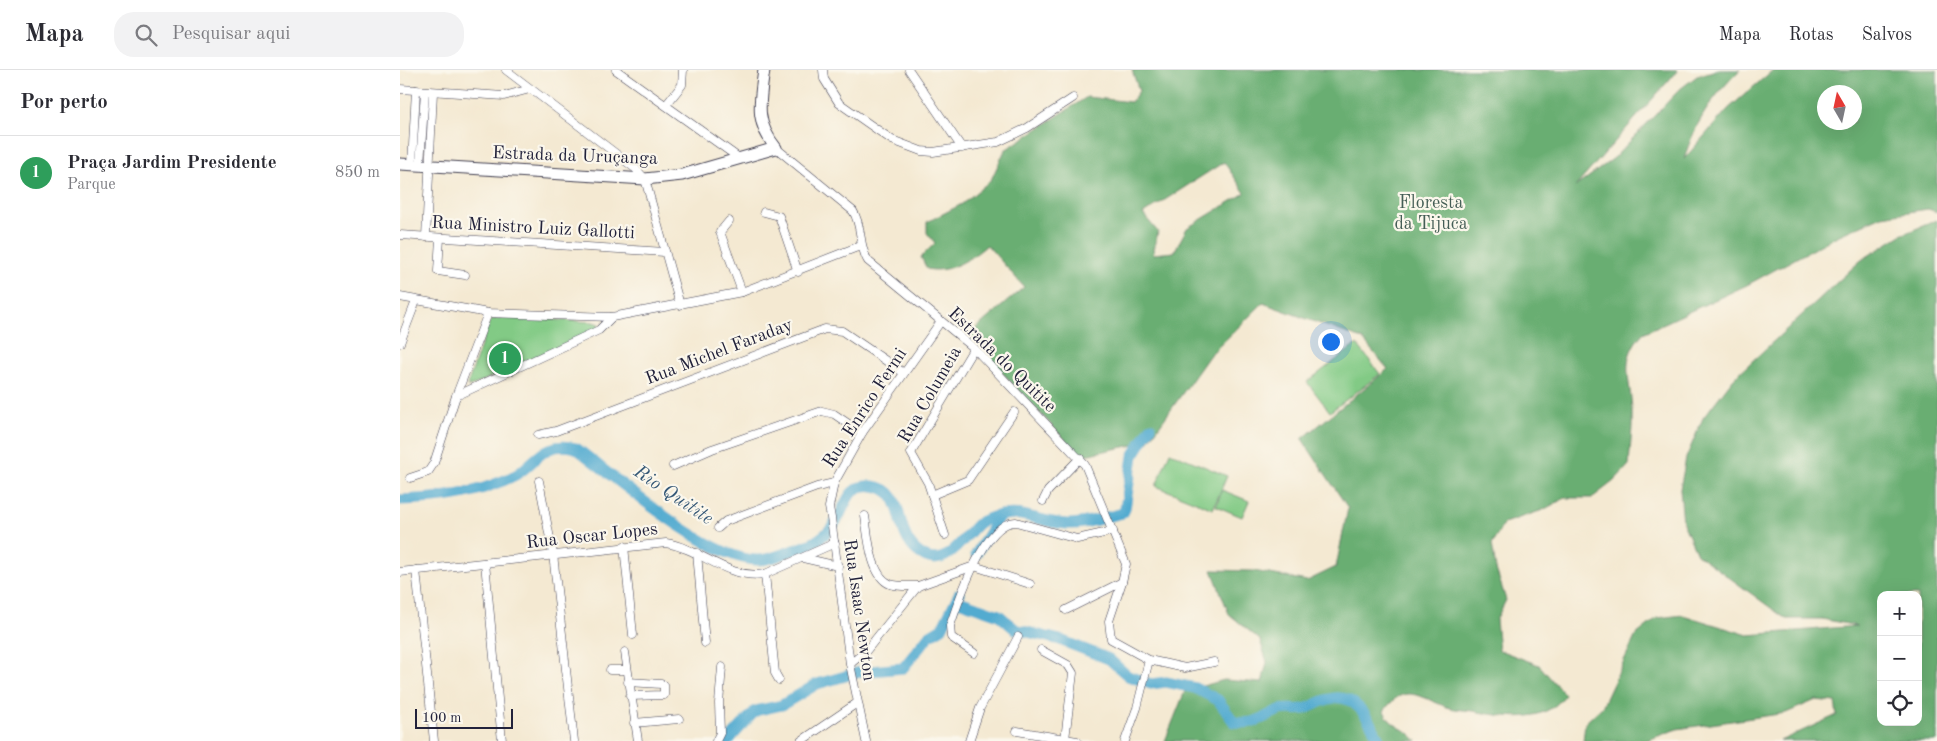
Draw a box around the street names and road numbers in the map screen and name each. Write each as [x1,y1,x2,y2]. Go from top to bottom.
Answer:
street label: Estrada da Uruçanga [492,144,658,168]
street label: Rua Ministro Luiz Gallotti [431,214,635,242]
street label: Estrada do Quitite [945,304,1059,416]
street label: Rua Michel Faraday [643,315,795,388]
street label: Rua Columeia [895,344,965,446]
street label: Rua Enrico Fermi [820,345,910,471]
street label: Rua Oscar Lopes [525,520,659,552]
street label: Rua Isaac Newton [840,538,878,682]

